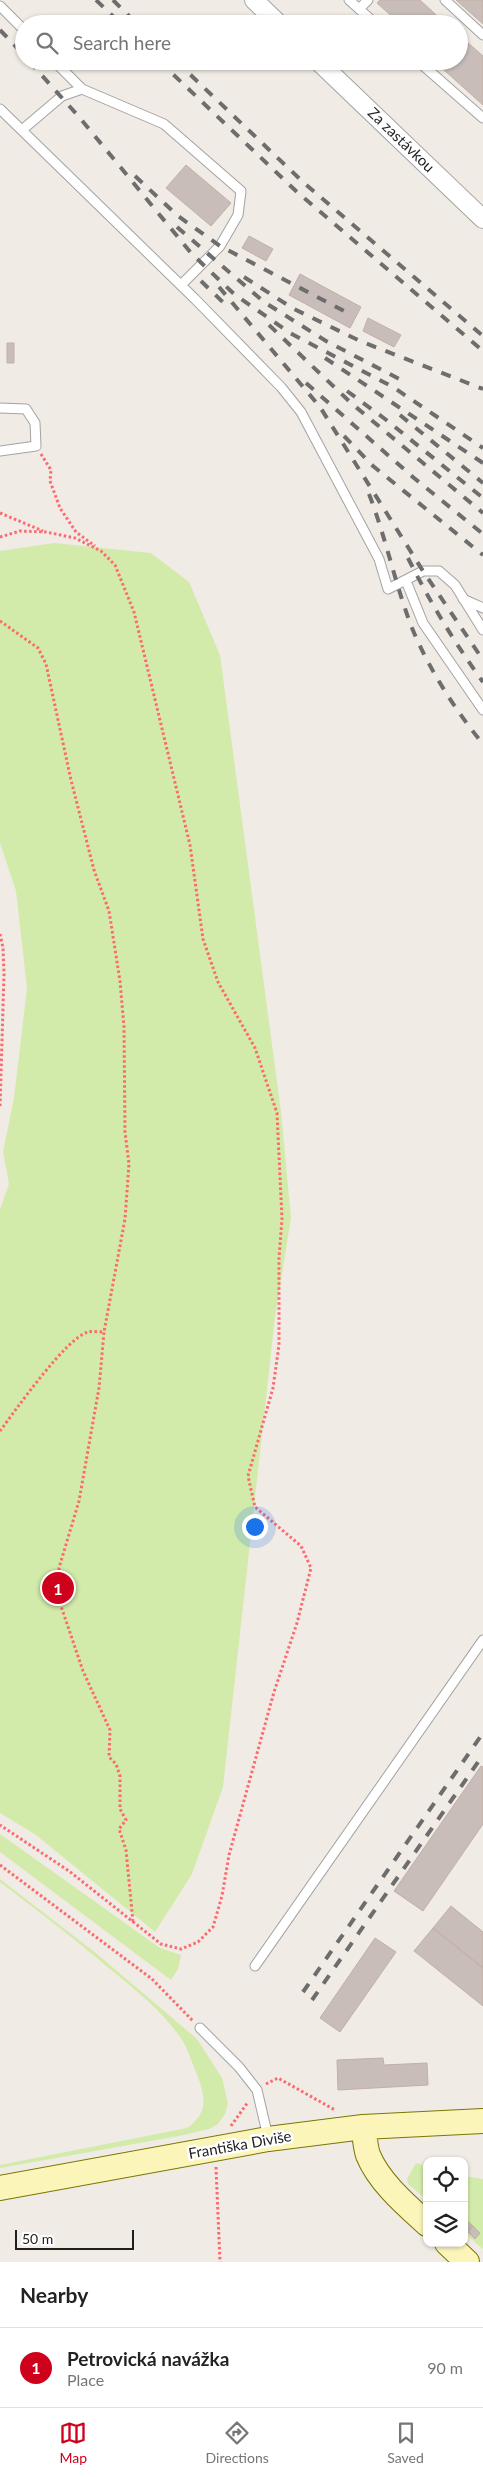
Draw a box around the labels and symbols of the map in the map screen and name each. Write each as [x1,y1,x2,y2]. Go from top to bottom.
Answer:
street label: Za zastávkou [365,103,439,175]
your location [242,1514,268,1540]
pin: 1 [42,1569,74,1607]
street label: Františka Diviše [187,2126,293,2162]
scale bar [15,2227,134,2250]

